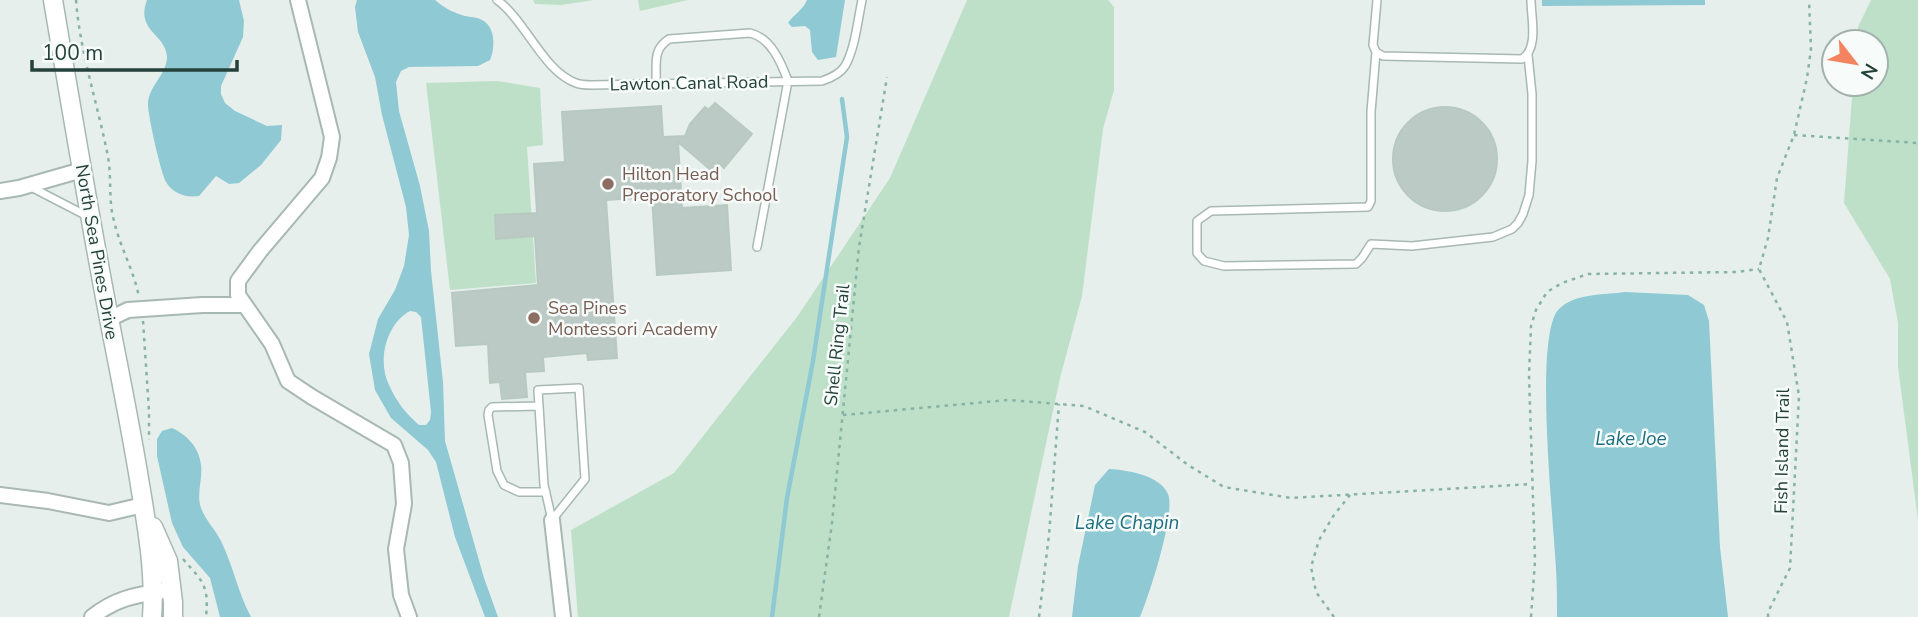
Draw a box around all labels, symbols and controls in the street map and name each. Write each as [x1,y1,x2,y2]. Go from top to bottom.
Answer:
scale bar [32,28,236,72]
north arrow [1820,28,1890,98]
text: 100 m [42,39,103,67]
text: N [1854,58,1884,84]
street label: Lawton Canal Road [610,70,768,96]
street label: North Sea Pines Drive [70,162,124,342]
place label: Hilton Head Preporatory School [622,162,778,207]
marker: Hilton Head Preporatory School [600,176,616,192]
street label: Shell Ring Trail [819,282,855,407]
place label: Sea Pines Montessori Academy [548,296,718,341]
marker: Sea Pines Montessori Academy [526,310,542,326]
street label: Fish Island Trail [1769,387,1795,514]
water label: Lake Joe [1595,426,1667,452]
water label: Lake Chapin [1075,510,1179,536]

